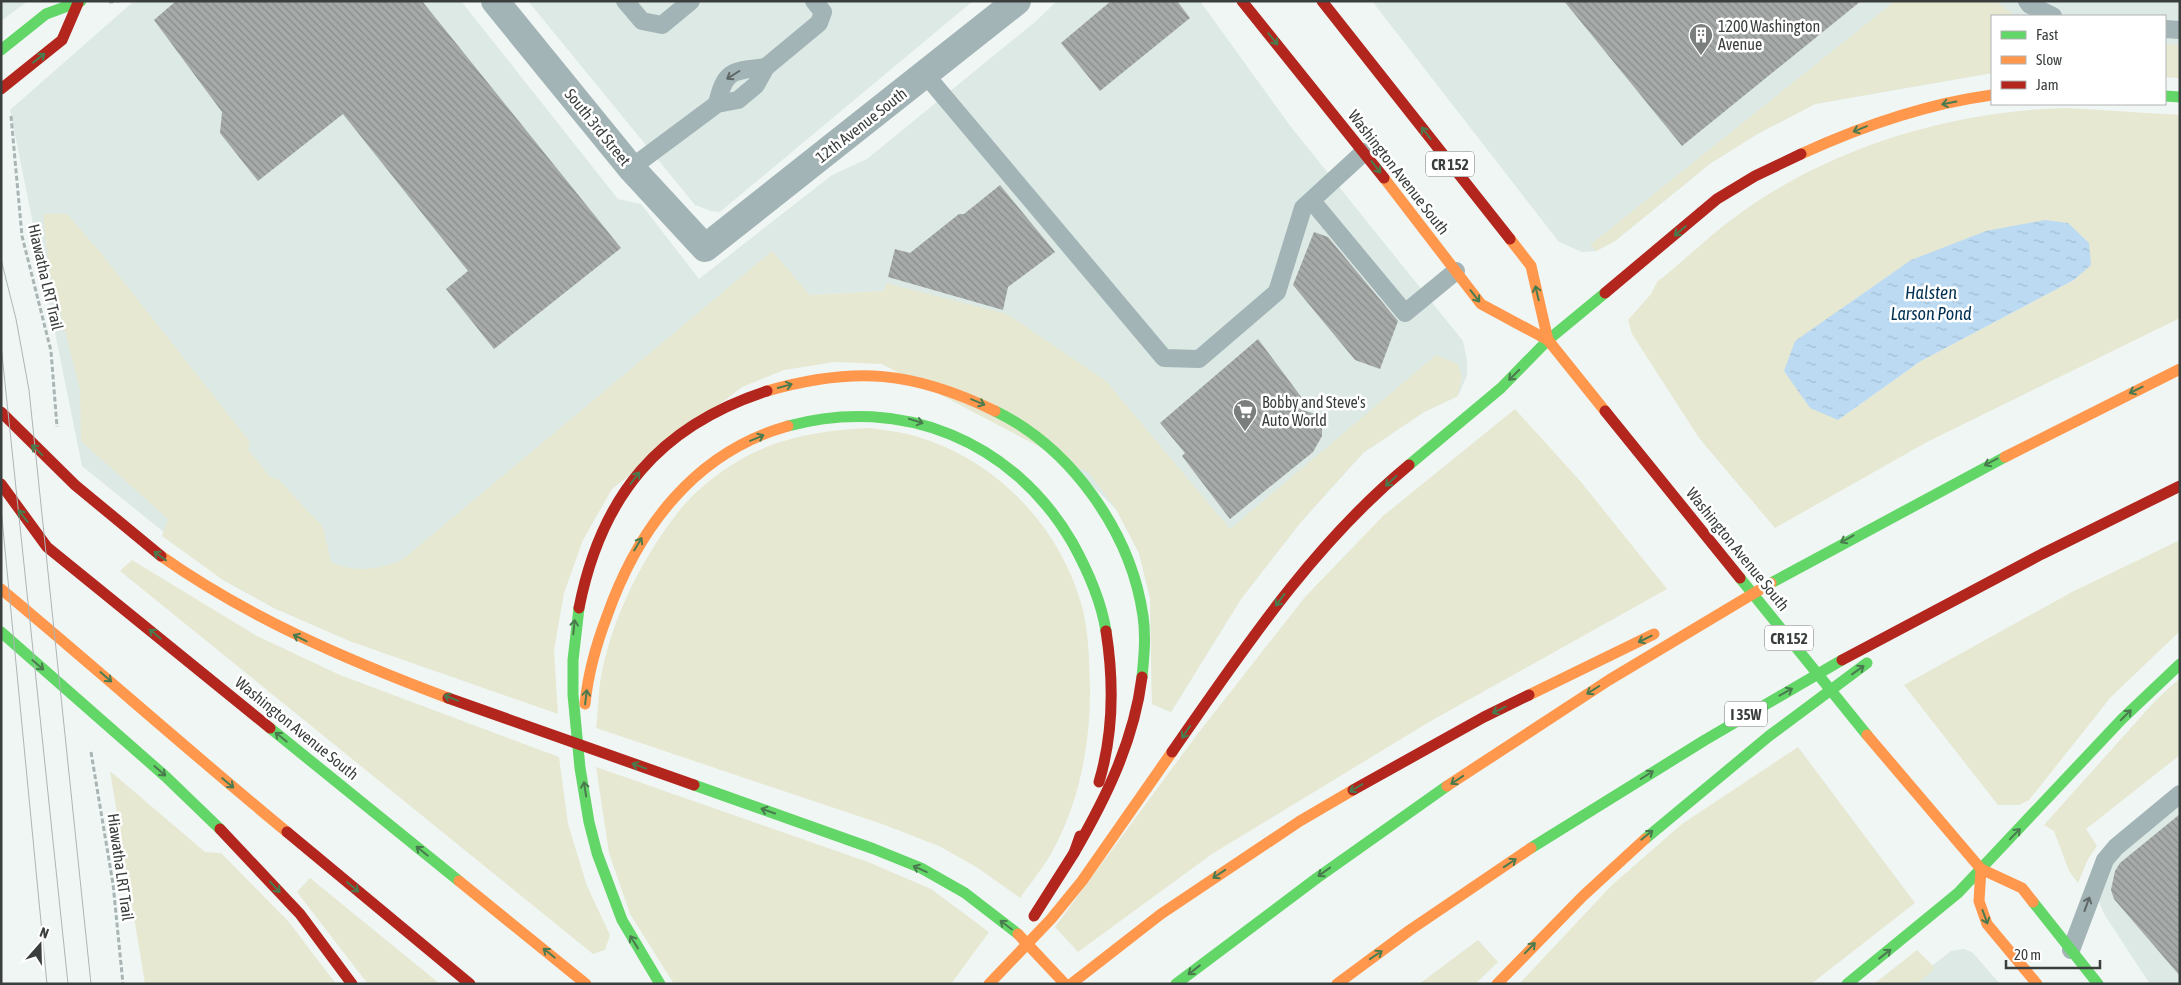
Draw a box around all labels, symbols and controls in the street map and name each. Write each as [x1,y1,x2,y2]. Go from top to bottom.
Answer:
legend [1991,15,2166,105]
place label: 1200 Washington Avenue [1718,17,1820,53]
building icon: 1200 Washington Avenue [1688,22,1714,56]
text: Fast [2036,26,2058,43]
one-way arrow [1267,32,1278,45]
text: Slow [2036,51,2062,68]
one-way arrow [32,53,46,63]
one-way arrow [726,71,740,81]
text: Jam [2036,76,2059,93]
street label: 12th Avenue South [812,84,910,166]
street label: South 3rd Street [562,85,635,169]
one-way arrow [1941,99,1957,108]
street label: Washington Avenue South [1344,106,1453,238]
one-way arrow [1853,125,1868,134]
one-way arrow [1420,127,1431,140]
road number: CR 152 [1426,152,1474,176]
one-way arrow [1370,161,1381,174]
street label: Hiawatha LRT Trail [25,222,67,333]
one-way arrow [1673,226,1686,237]
water label: Halsten Larson Pond [1890,282,1972,324]
one-way arrow [1532,285,1541,301]
one-way arrow [1470,289,1480,303]
one-way arrow [1508,369,1520,381]
one-way arrow [777,381,793,390]
one-way arrow [2129,386,2144,395]
place label: Bobby and Steve's Auto World [1262,393,1366,429]
one-way arrow [970,398,985,408]
supermarket icon: Bobby and Steve's Auto World [1232,398,1258,432]
one-way arrow [907,417,923,427]
one-way arrow [749,433,764,442]
one-way arrow [31,444,44,456]
one-way arrow [1984,458,1998,468]
one-way arrow [630,472,641,485]
one-way arrow [1384,475,1397,487]
street label: Washington Avenue South [1682,484,1793,615]
one-way arrow [18,510,29,523]
one-way arrow [1840,534,1855,544]
one-way arrow [633,538,643,552]
one-way arrow [153,551,167,561]
one-way arrow [1275,593,1286,606]
one-way arrow [569,619,579,635]
road number: CR 152 [1765,626,1813,650]
one-way arrow [149,629,162,640]
one-way arrow [293,633,308,642]
one-way arrow [1638,635,1653,644]
one-way arrow [31,659,44,670]
one-way arrow [1850,665,1864,675]
one-way arrow [99,671,112,682]
street label: Washington Avenue South [231,673,362,784]
one-way arrow [1587,686,1601,696]
one-way arrow [1779,686,1793,696]
one-way arrow [581,689,591,705]
one-way arrow [444,693,459,703]
road number: I 35W [1725,702,1767,726]
one-way arrow [1491,705,1506,715]
one-way arrow [2120,709,2132,722]
one-way arrow [1181,725,1191,739]
one-way arrow [275,731,288,742]
one-way arrow [632,761,647,770]
one-way arrow [154,766,167,777]
one-way arrow [1639,770,1653,780]
one-way arrow [1451,775,1465,785]
one-way arrow [222,777,235,789]
one-way arrow [579,781,589,797]
one-way arrow [1350,784,1364,794]
one-way arrow [761,806,777,815]
street label: Hiawatha LRT Trail [105,812,138,923]
one-way arrow [2009,828,2021,840]
one-way arrow [1640,830,1653,841]
one-way arrow [416,845,429,856]
one-way arrow [1503,858,1517,868]
one-way arrow [913,863,928,873]
one-way arrow [1318,867,1331,878]
one-way arrow [1212,869,1226,879]
one-way arrow [269,880,281,893]
one-way arrow [347,881,360,892]
one-way arrow [2083,897,2092,912]
one-way arrow [1981,909,1990,924]
one-way arrow [1000,919,1013,930]
north arrow [15,920,65,970]
text: N [38,924,51,942]
one-way arrow [629,936,639,950]
scale bar [2006,938,2100,970]
one-way arrow [1524,942,1536,954]
text: 20 m [2014,946,2041,963]
one-way arrow [542,947,555,958]
one-way arrow [1878,948,1891,959]
one-way arrow [1369,950,1383,960]
one-way arrow [1187,965,1201,975]

